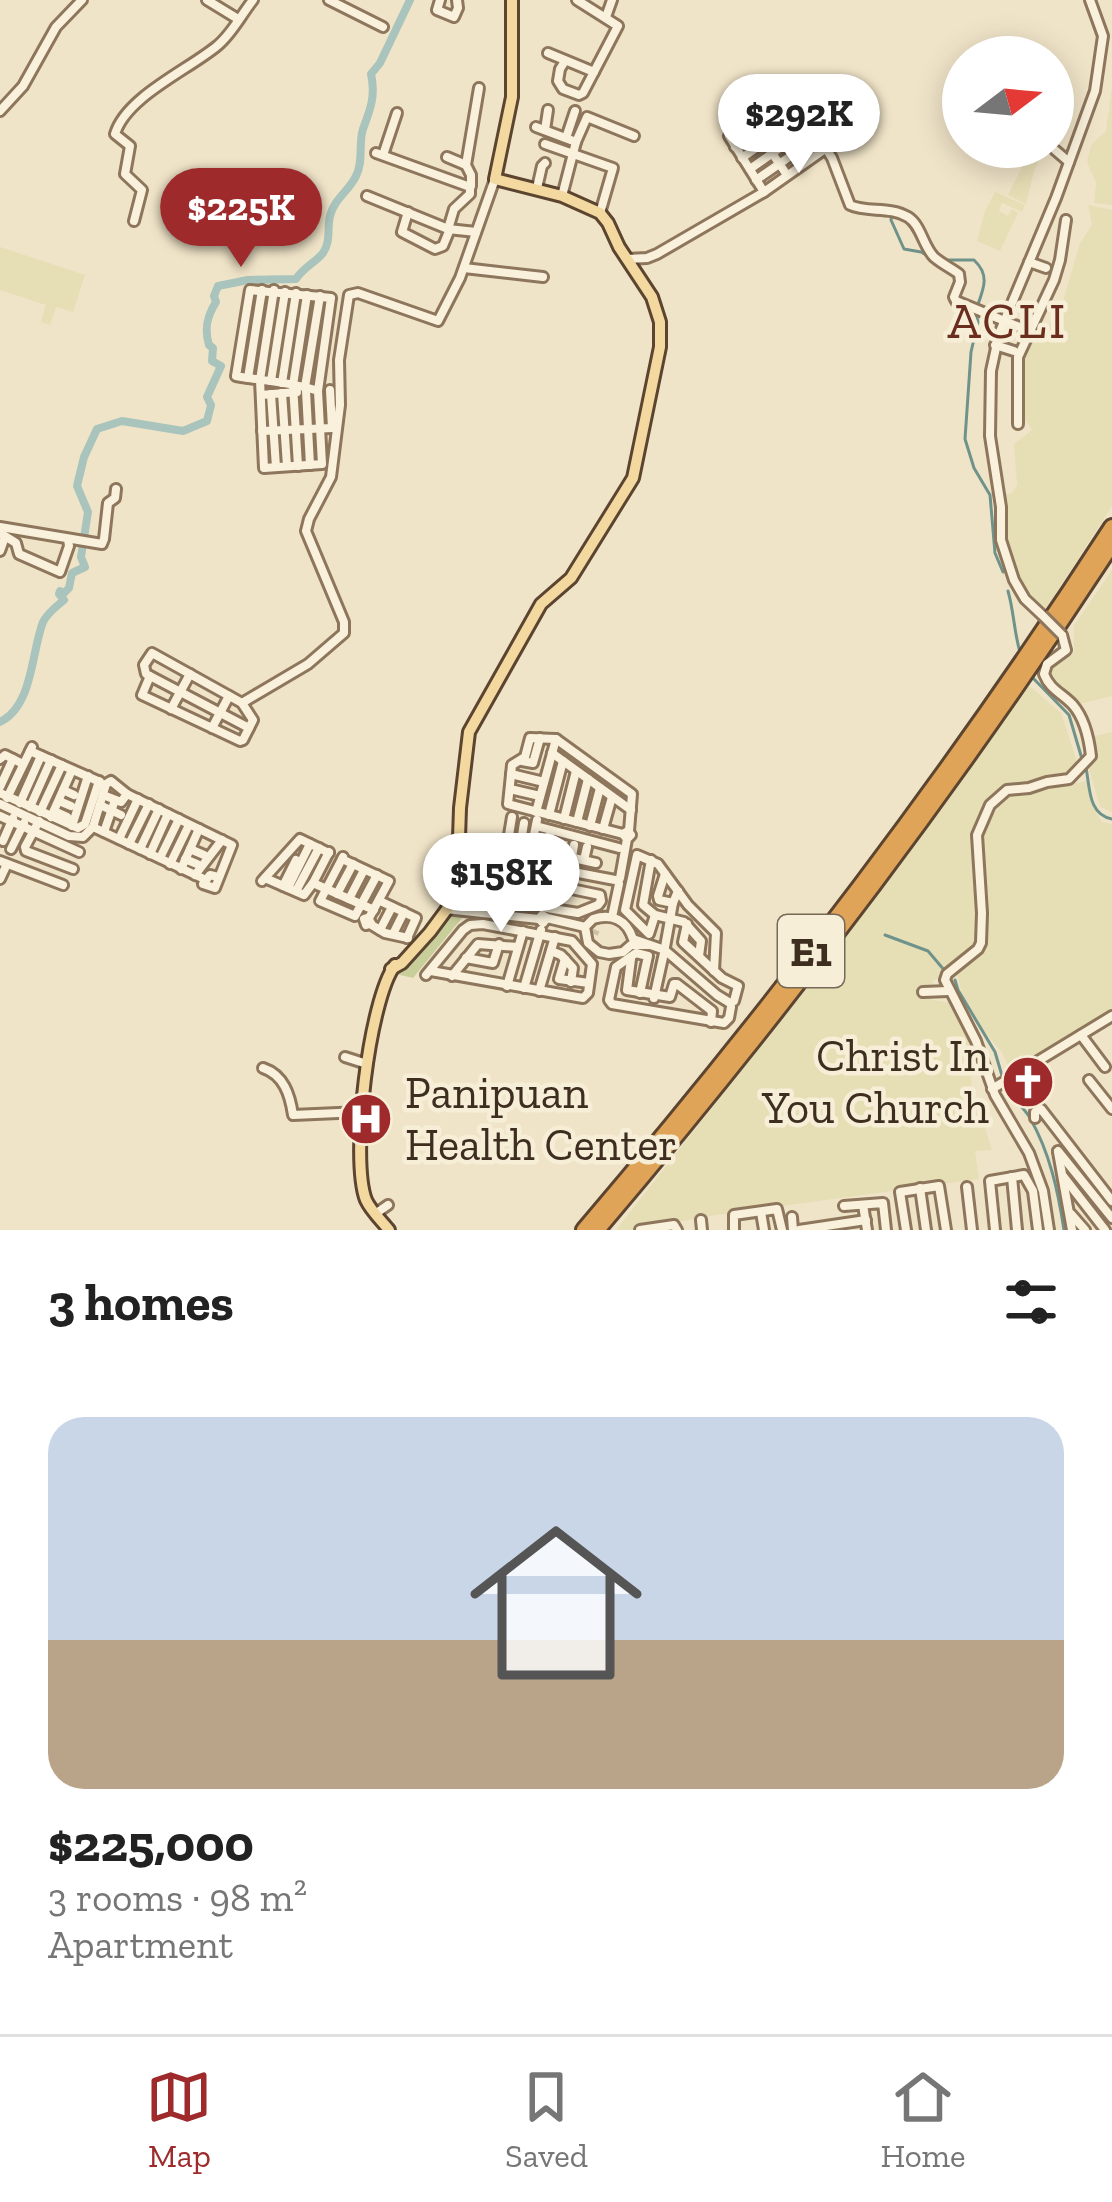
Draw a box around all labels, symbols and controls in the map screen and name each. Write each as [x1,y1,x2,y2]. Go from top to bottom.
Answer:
north arrow [942,36,1074,168]
map controls [942,36,1074,168]
pin: $292K [715,74,883,176]
text: $292K [745,89,853,136]
pin: $225K [157,168,325,270]
text: $225K [187,183,295,230]
district label: ACLI [948,290,1068,351]
pin: $158K [417,833,585,935]
text: $158K [450,848,552,895]
road number: E1 [778,915,844,987]
place label: Christ In You Church [761,1029,989,1135]
church icon: Christ In You Church [1000,1054,1056,1110]
place label: Panipuan Health Center [405,1066,677,1172]
hospital icon: Panipuan Health Center [338,1091,394,1147]
icon: filters [998,1269,1064,1335]
text: 3 homes [48,1272,234,1333]
icon: home [448,1495,664,1711]
text: $225,000 [48,1813,254,1874]
text: 3 rooms · 98 m² [48,1874,307,1921]
text: Apartment [48,1921,233,1968]
tab: Map [146,2064,212,2175]
tab: Saved [505,2064,588,2175]
tab: Home [881,2064,966,2175]

